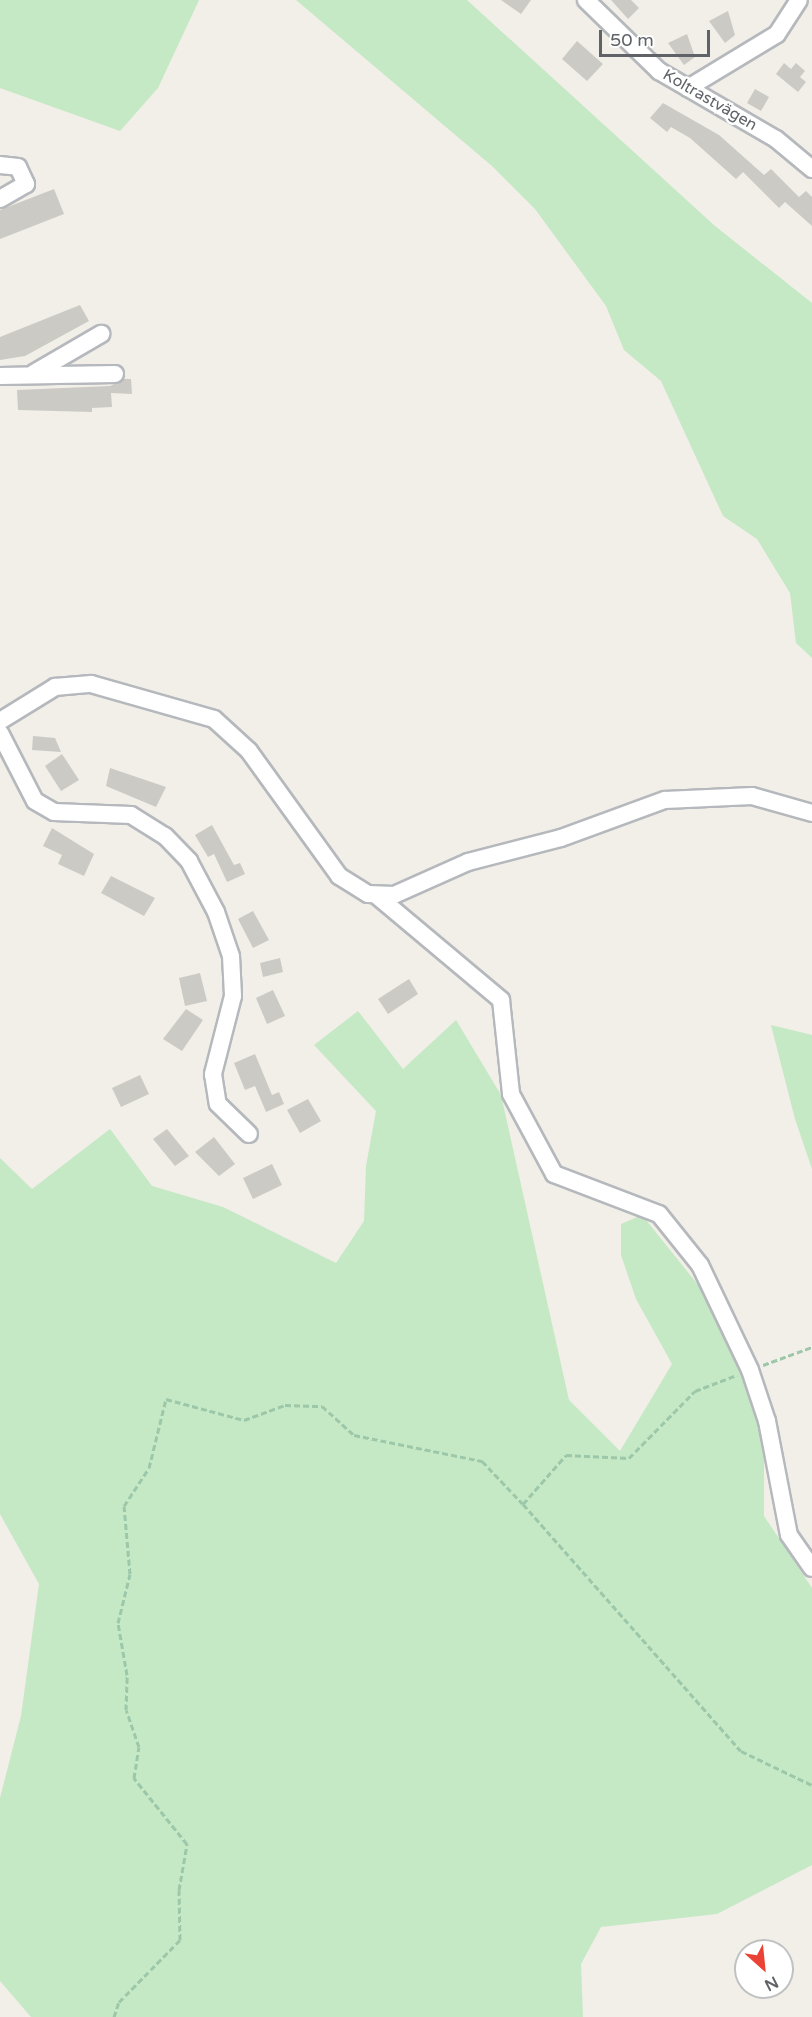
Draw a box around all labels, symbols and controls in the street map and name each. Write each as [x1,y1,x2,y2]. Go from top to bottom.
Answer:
scale bar [602,18,713,56]
text: 50 m [610,29,654,51]
street label: Koltrastvägen [659,65,761,135]
north arrow [734,1939,794,1999]
text: N [761,1971,782,1995]

